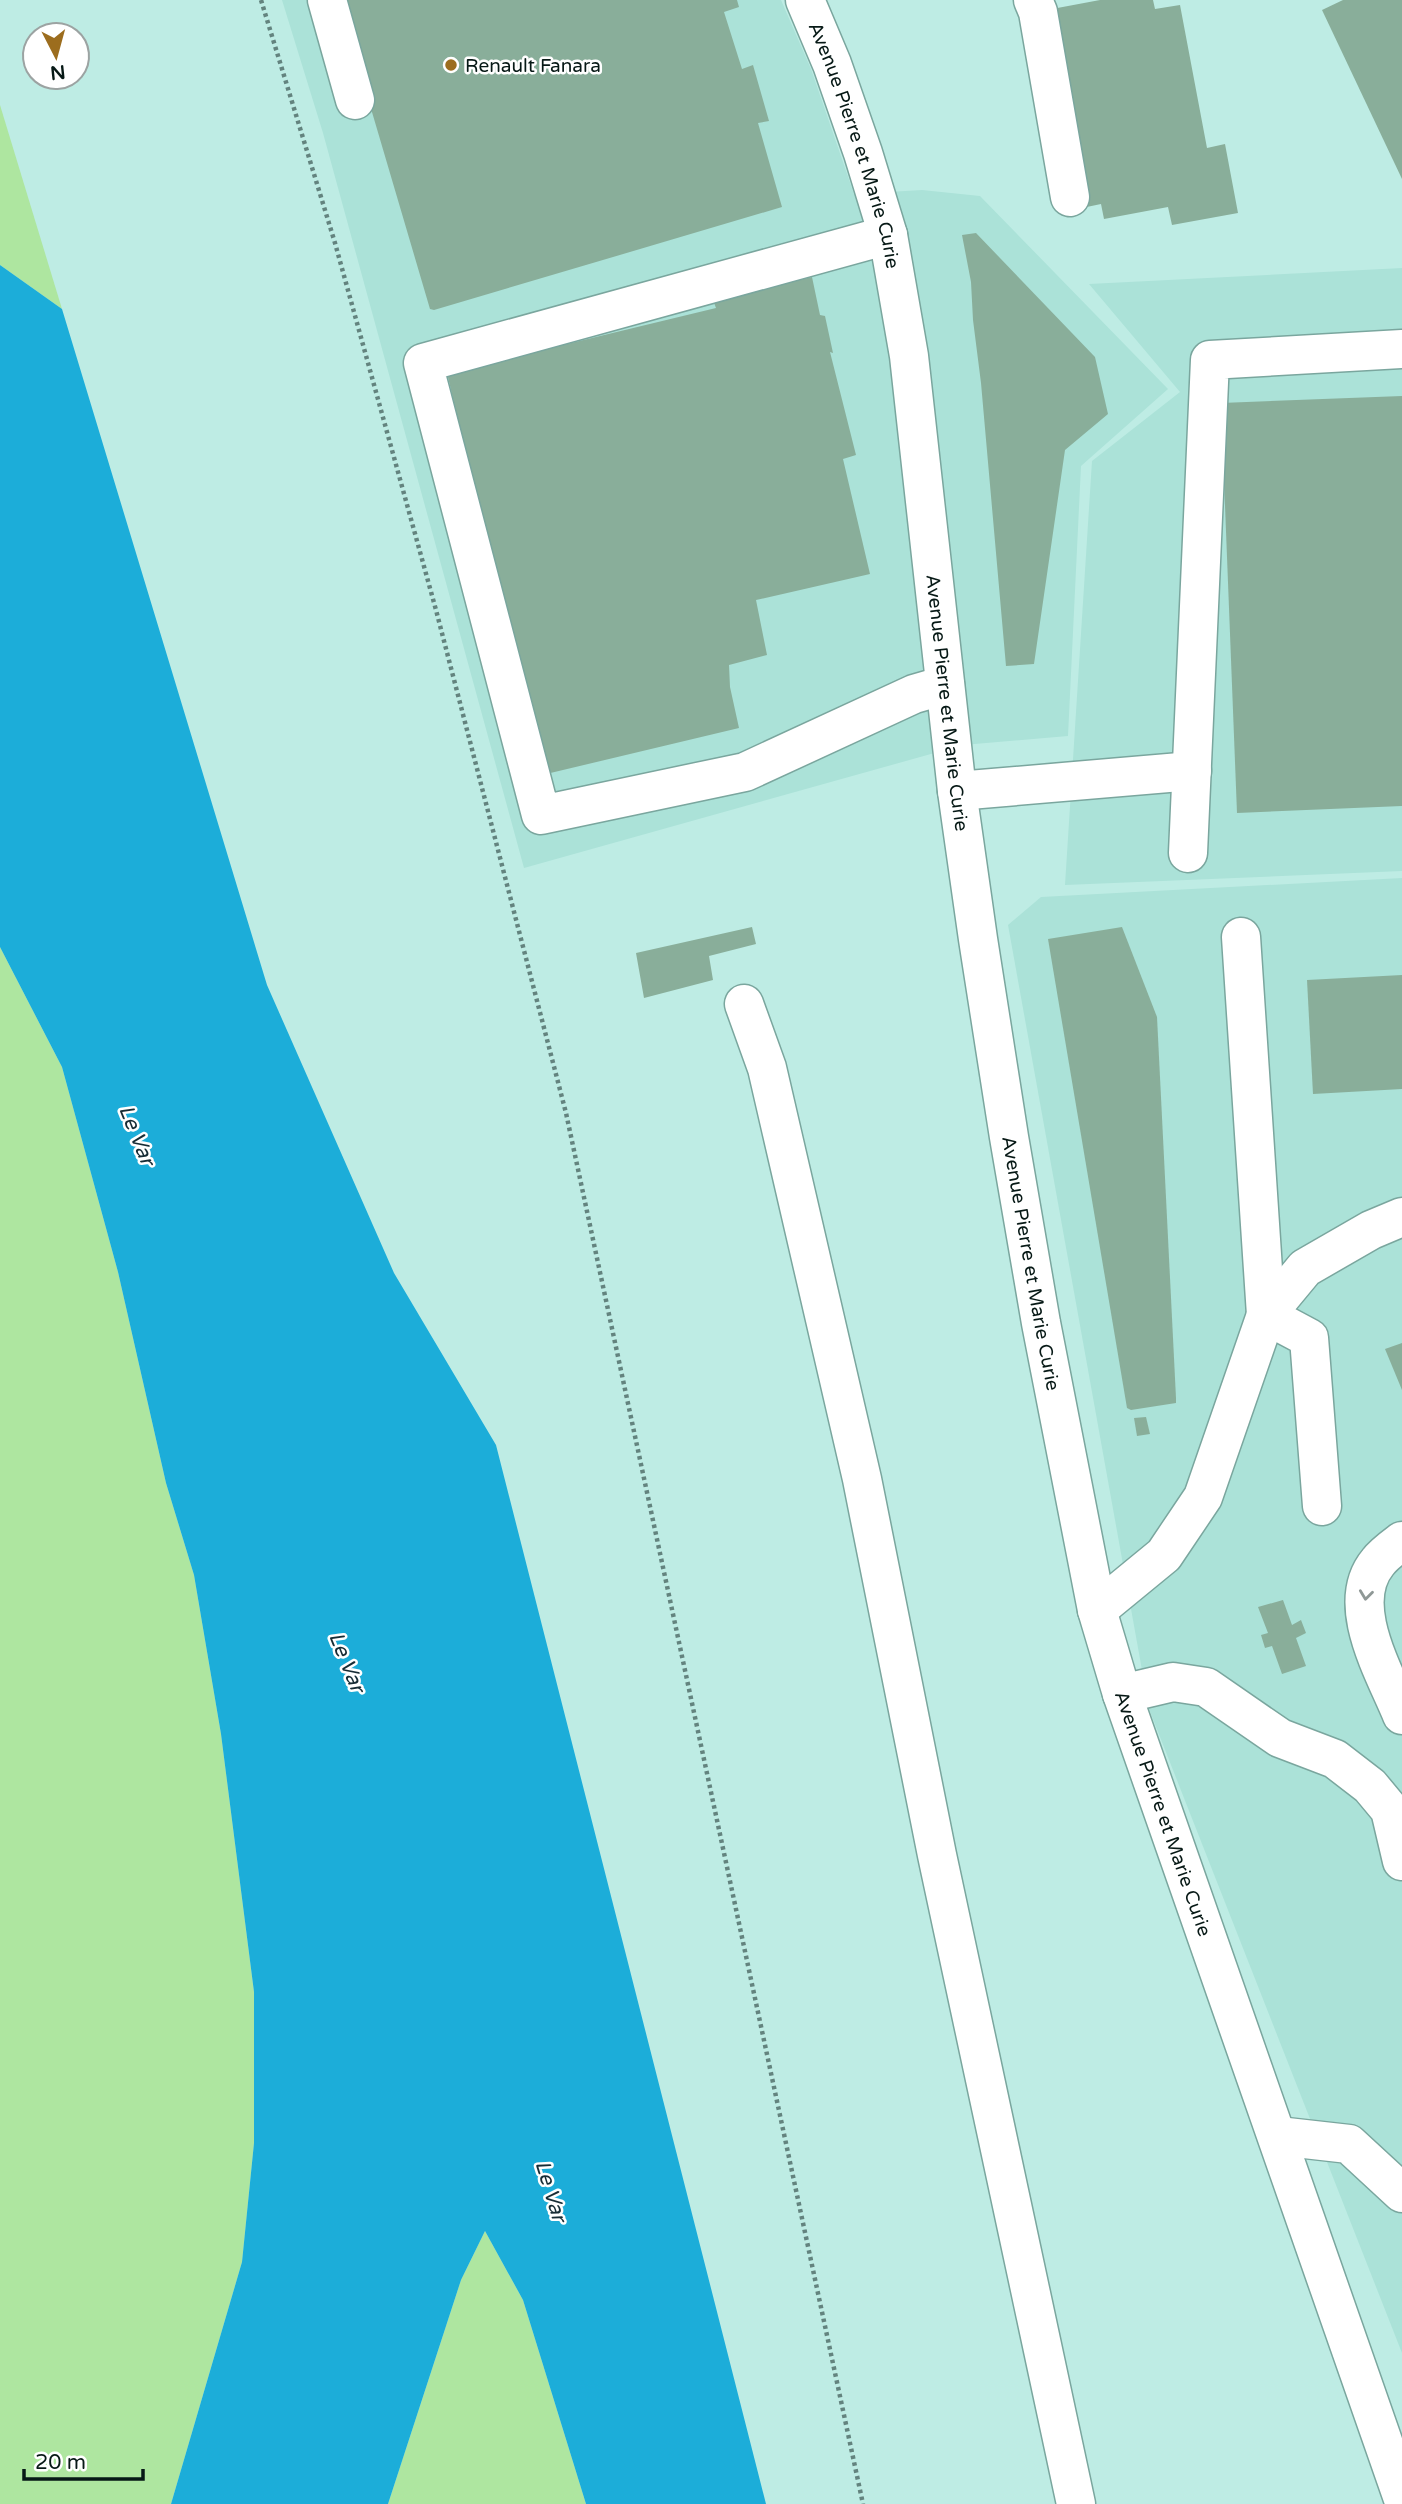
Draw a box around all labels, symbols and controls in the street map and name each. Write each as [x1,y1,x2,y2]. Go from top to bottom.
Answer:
street label: Avenue Pierre et Marie Curie [804,19,904,270]
north arrow [21,21,91,91]
place label: Renault Fanara [465,55,601,77]
marker: Renault Fanara [443,57,459,73]
text: N [49,60,66,84]
street label: Avenue Pierre et Marie Curie [921,573,973,833]
water label: Le Var [113,1101,161,1172]
street label: Avenue Pierre et Marie Curie [997,1134,1064,1393]
one-way arrow [1359,1589,1374,1601]
water label: Le Var [323,1628,371,1699]
street label: Avenue Pierre et Marie Curie [1110,1688,1216,1939]
water label: Le Var [529,2158,573,2228]
scale bar [24,2438,144,2482]
text: 20 m [35,2450,86,2475]

